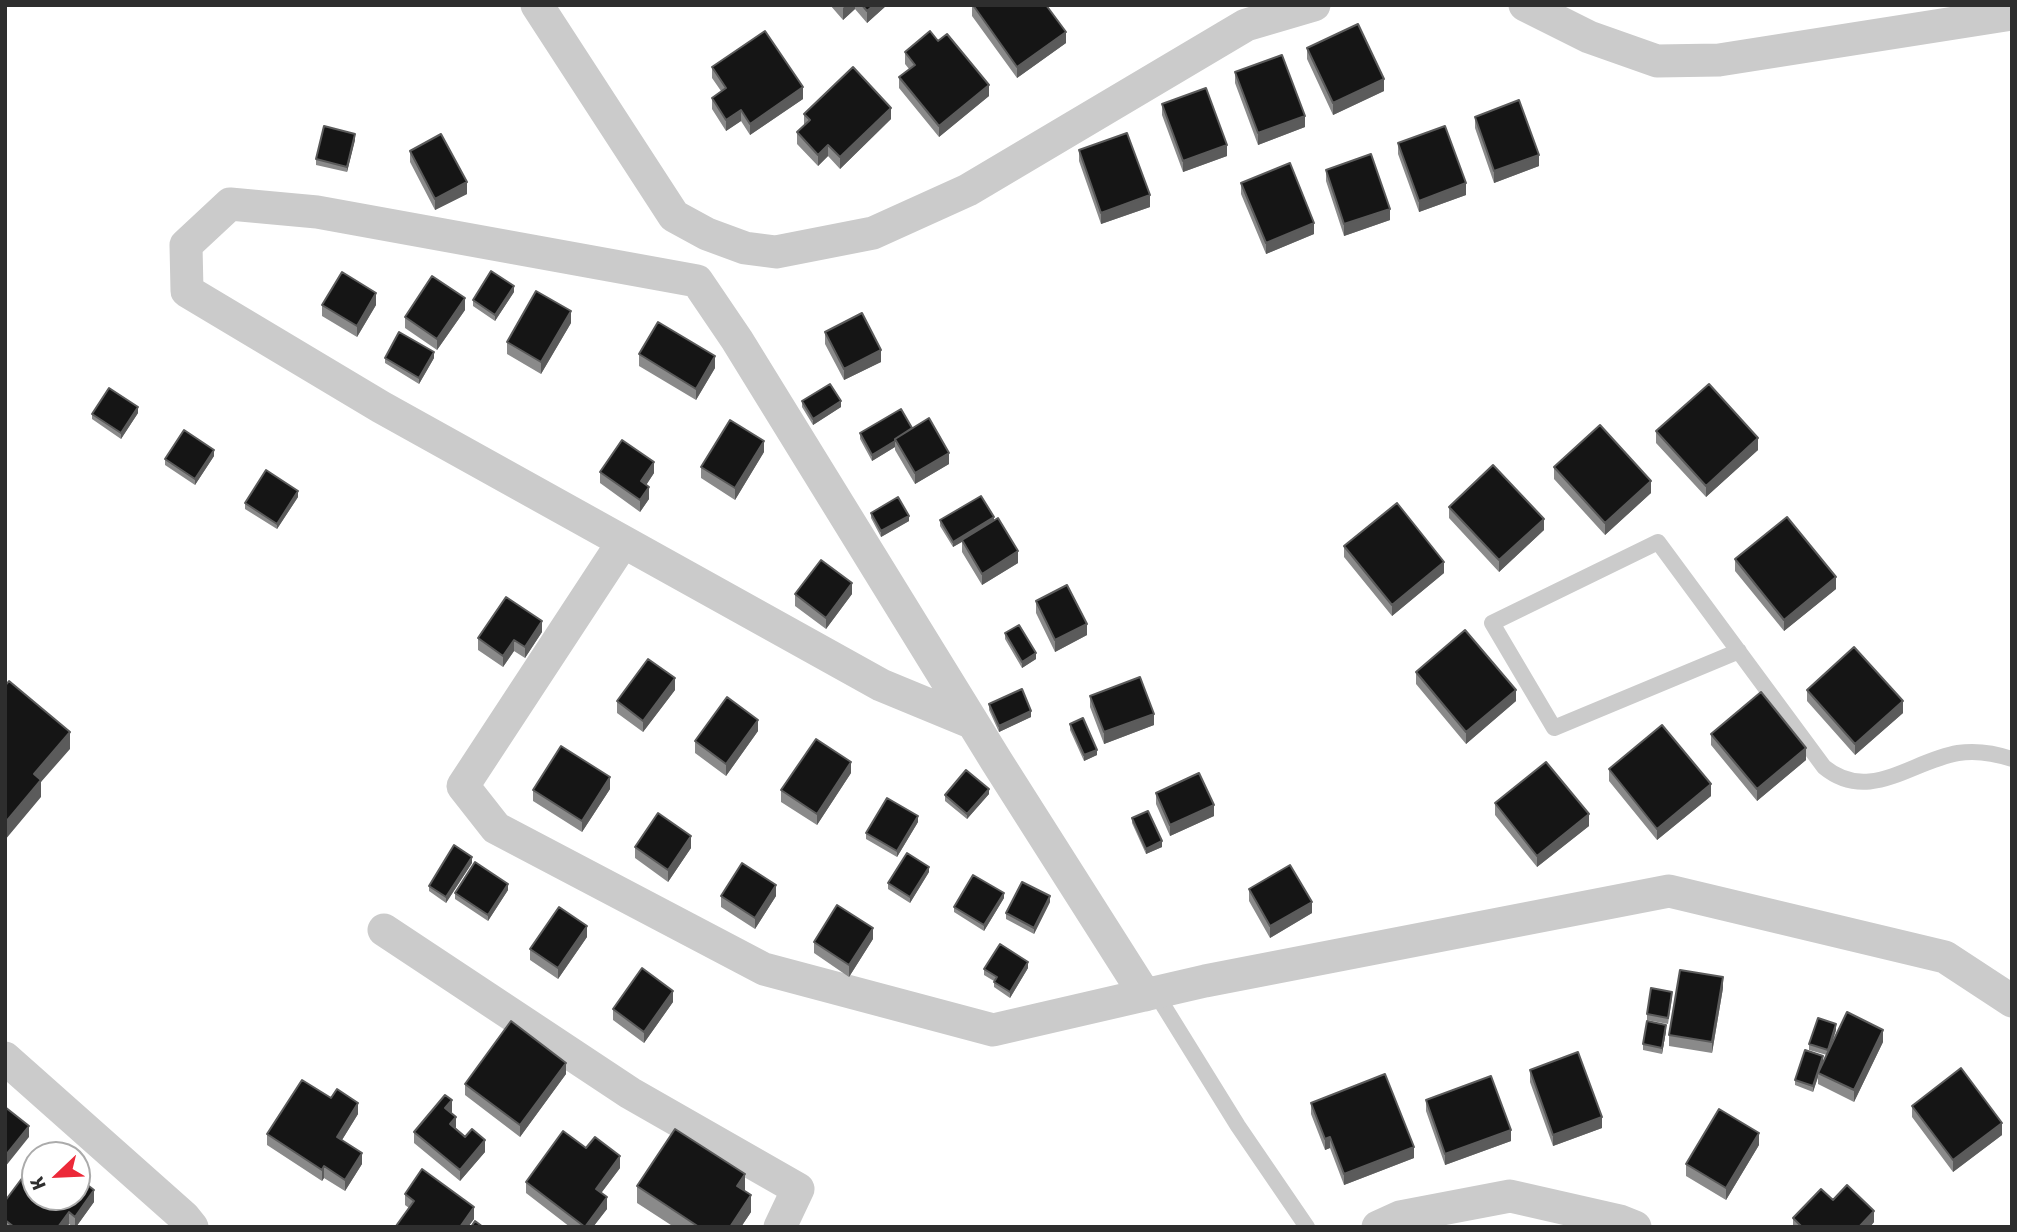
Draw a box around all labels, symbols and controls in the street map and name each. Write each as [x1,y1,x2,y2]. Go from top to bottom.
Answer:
north arrow [21,1141,91,1211]
text: K [25,1173,52,1194]

